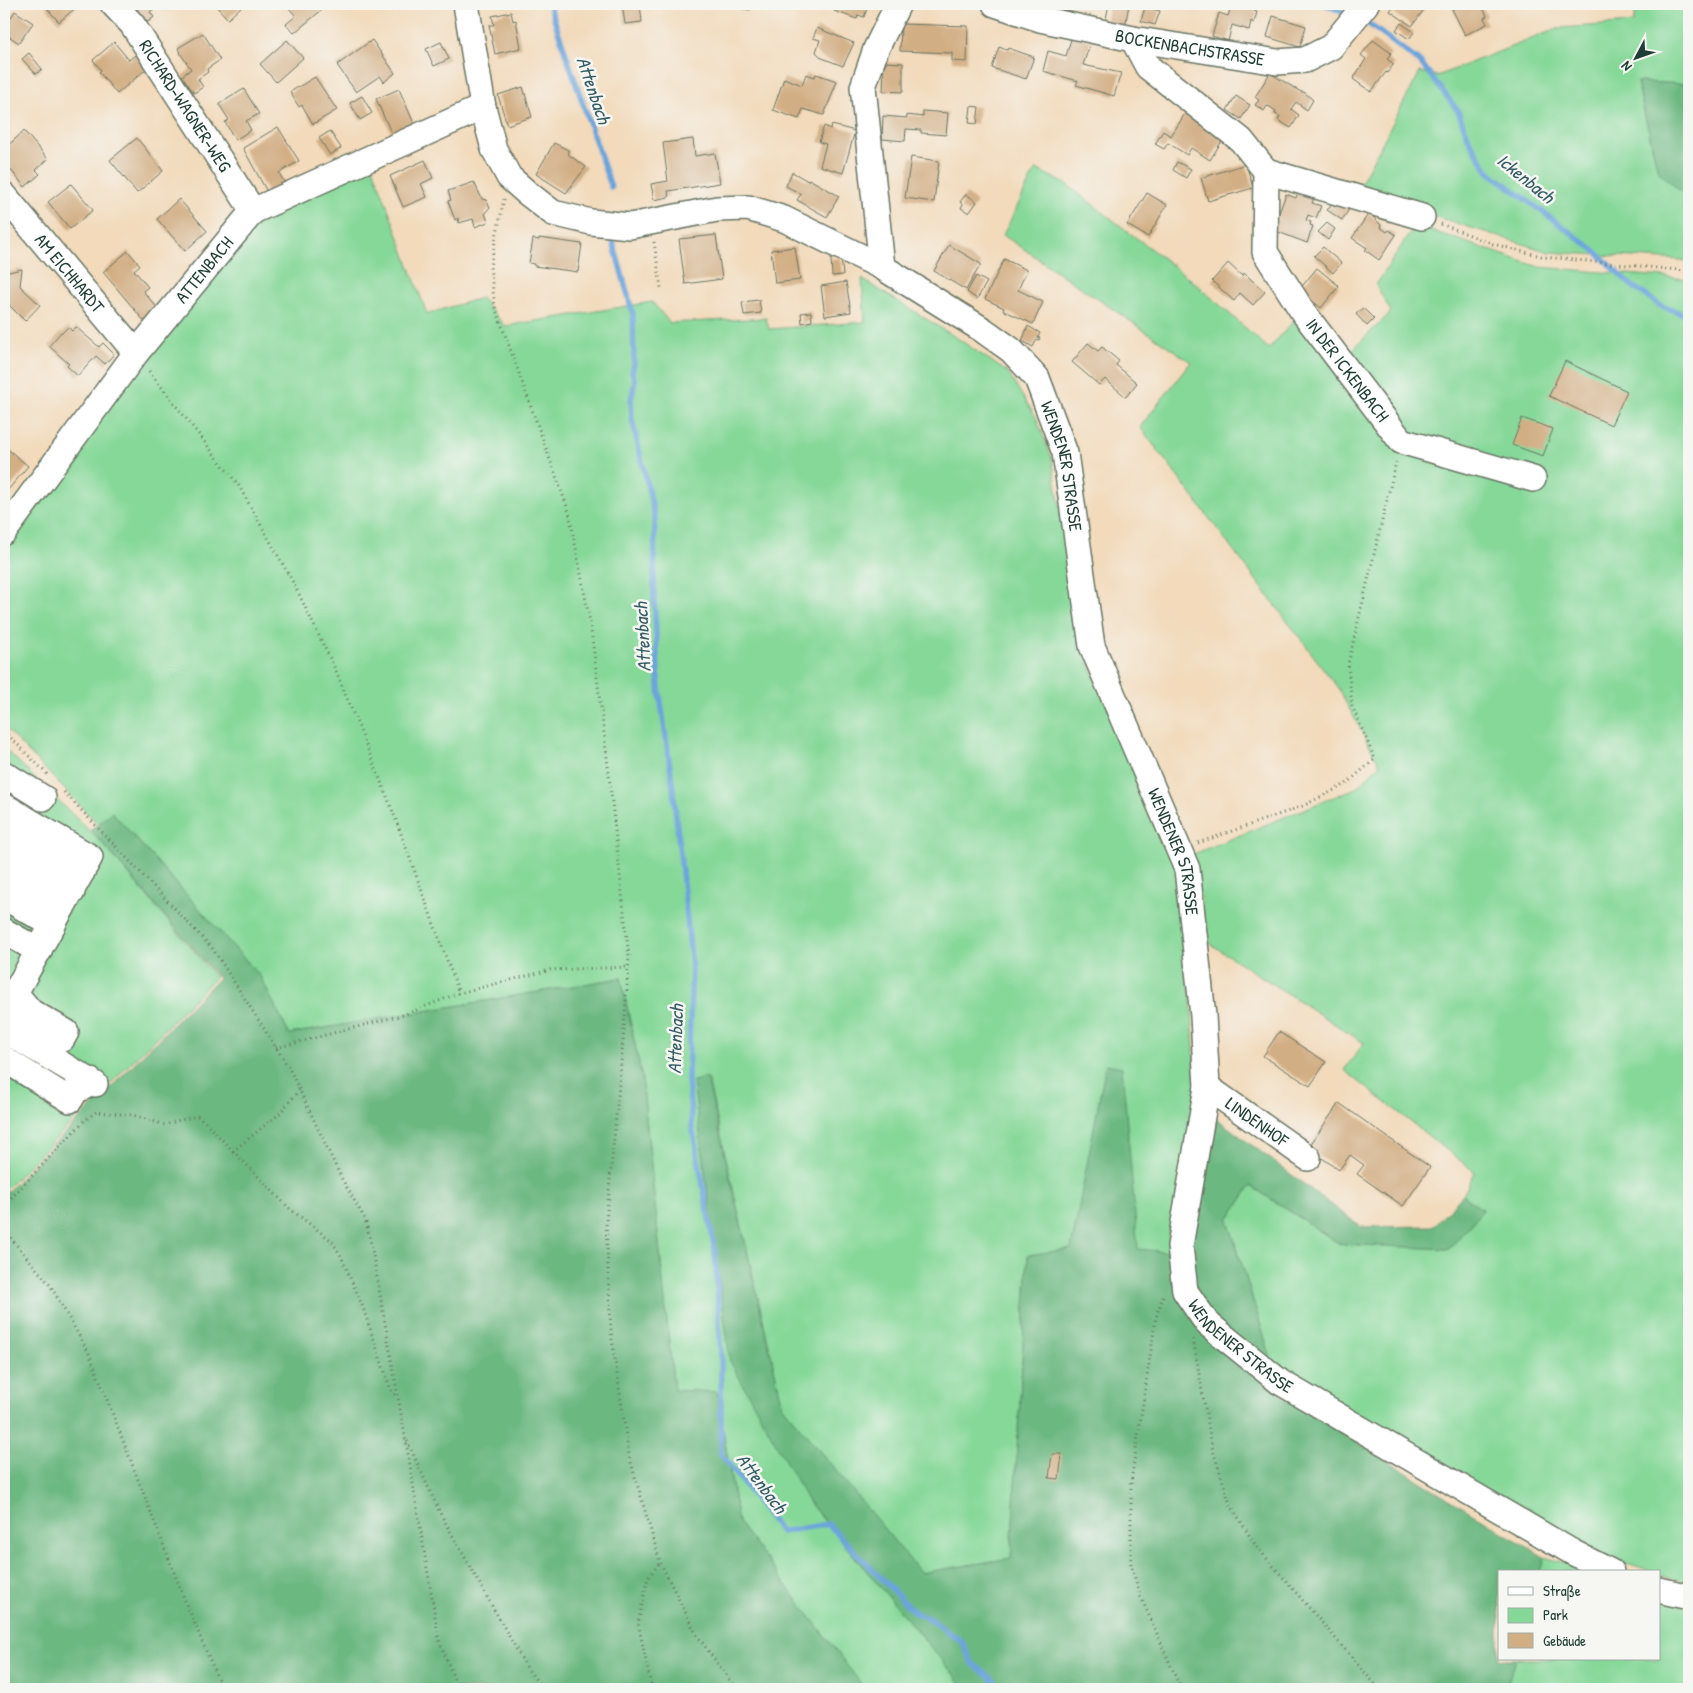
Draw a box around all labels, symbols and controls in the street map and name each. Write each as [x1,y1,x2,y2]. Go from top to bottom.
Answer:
street label: BOCKENBACHSTRASSE [1113,23,1266,72]
north arrow [1610,32,1660,82]
street label: RICHARD-WAGNER-WEG [133,35,238,177]
water label: Attenbach [570,53,618,129]
text: N [1616,57,1635,76]
water label: Ickenbach [1492,147,1562,210]
street label: AM EICHHARDT [29,228,111,318]
street label: ATTENBACH [169,231,239,308]
street label: IN DER ICKENBACH [1300,313,1395,427]
street label: WENDENER STRASSE [1035,397,1089,533]
water label: Attenbach [627,600,657,672]
street label: WENDENER STRASSE [1142,784,1205,917]
water label: Attenbach [661,1002,689,1074]
street label: LINDENHOF [1221,1091,1295,1153]
street label: WENDENER STRASSE [1182,1294,1298,1399]
water label: Attenbach [731,1448,794,1520]
legend [1498,1570,1660,1660]
text: Straße [1543,1580,1581,1601]
text: Park [1543,1604,1568,1625]
text: Gebäude [1543,1630,1586,1651]

